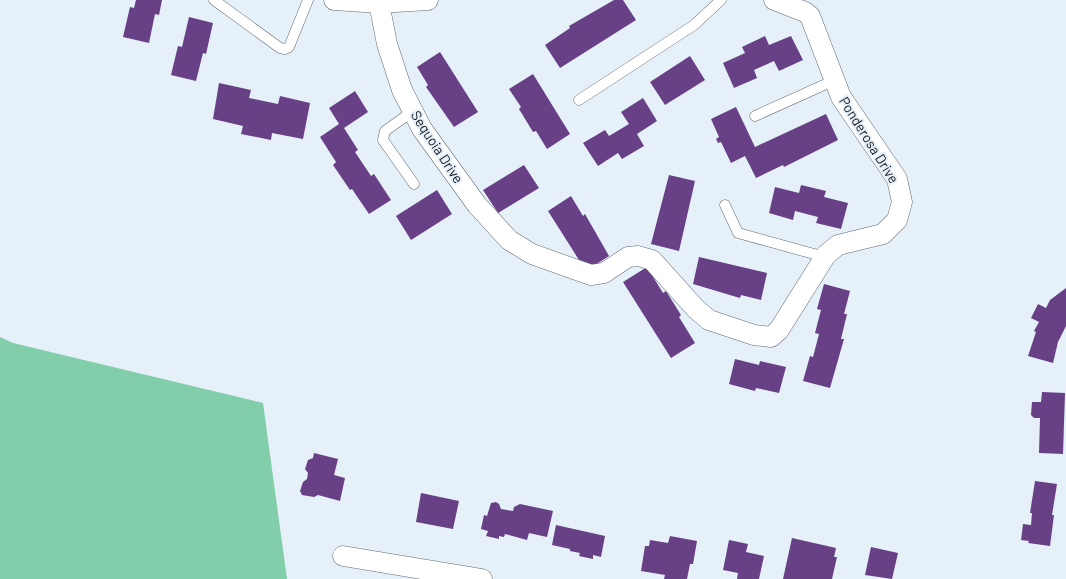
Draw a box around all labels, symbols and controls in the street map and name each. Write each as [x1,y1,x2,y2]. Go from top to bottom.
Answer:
street label: Ponderosa Drive [836,93,903,186]
street label: Sequoia Drive [408,107,467,186]

